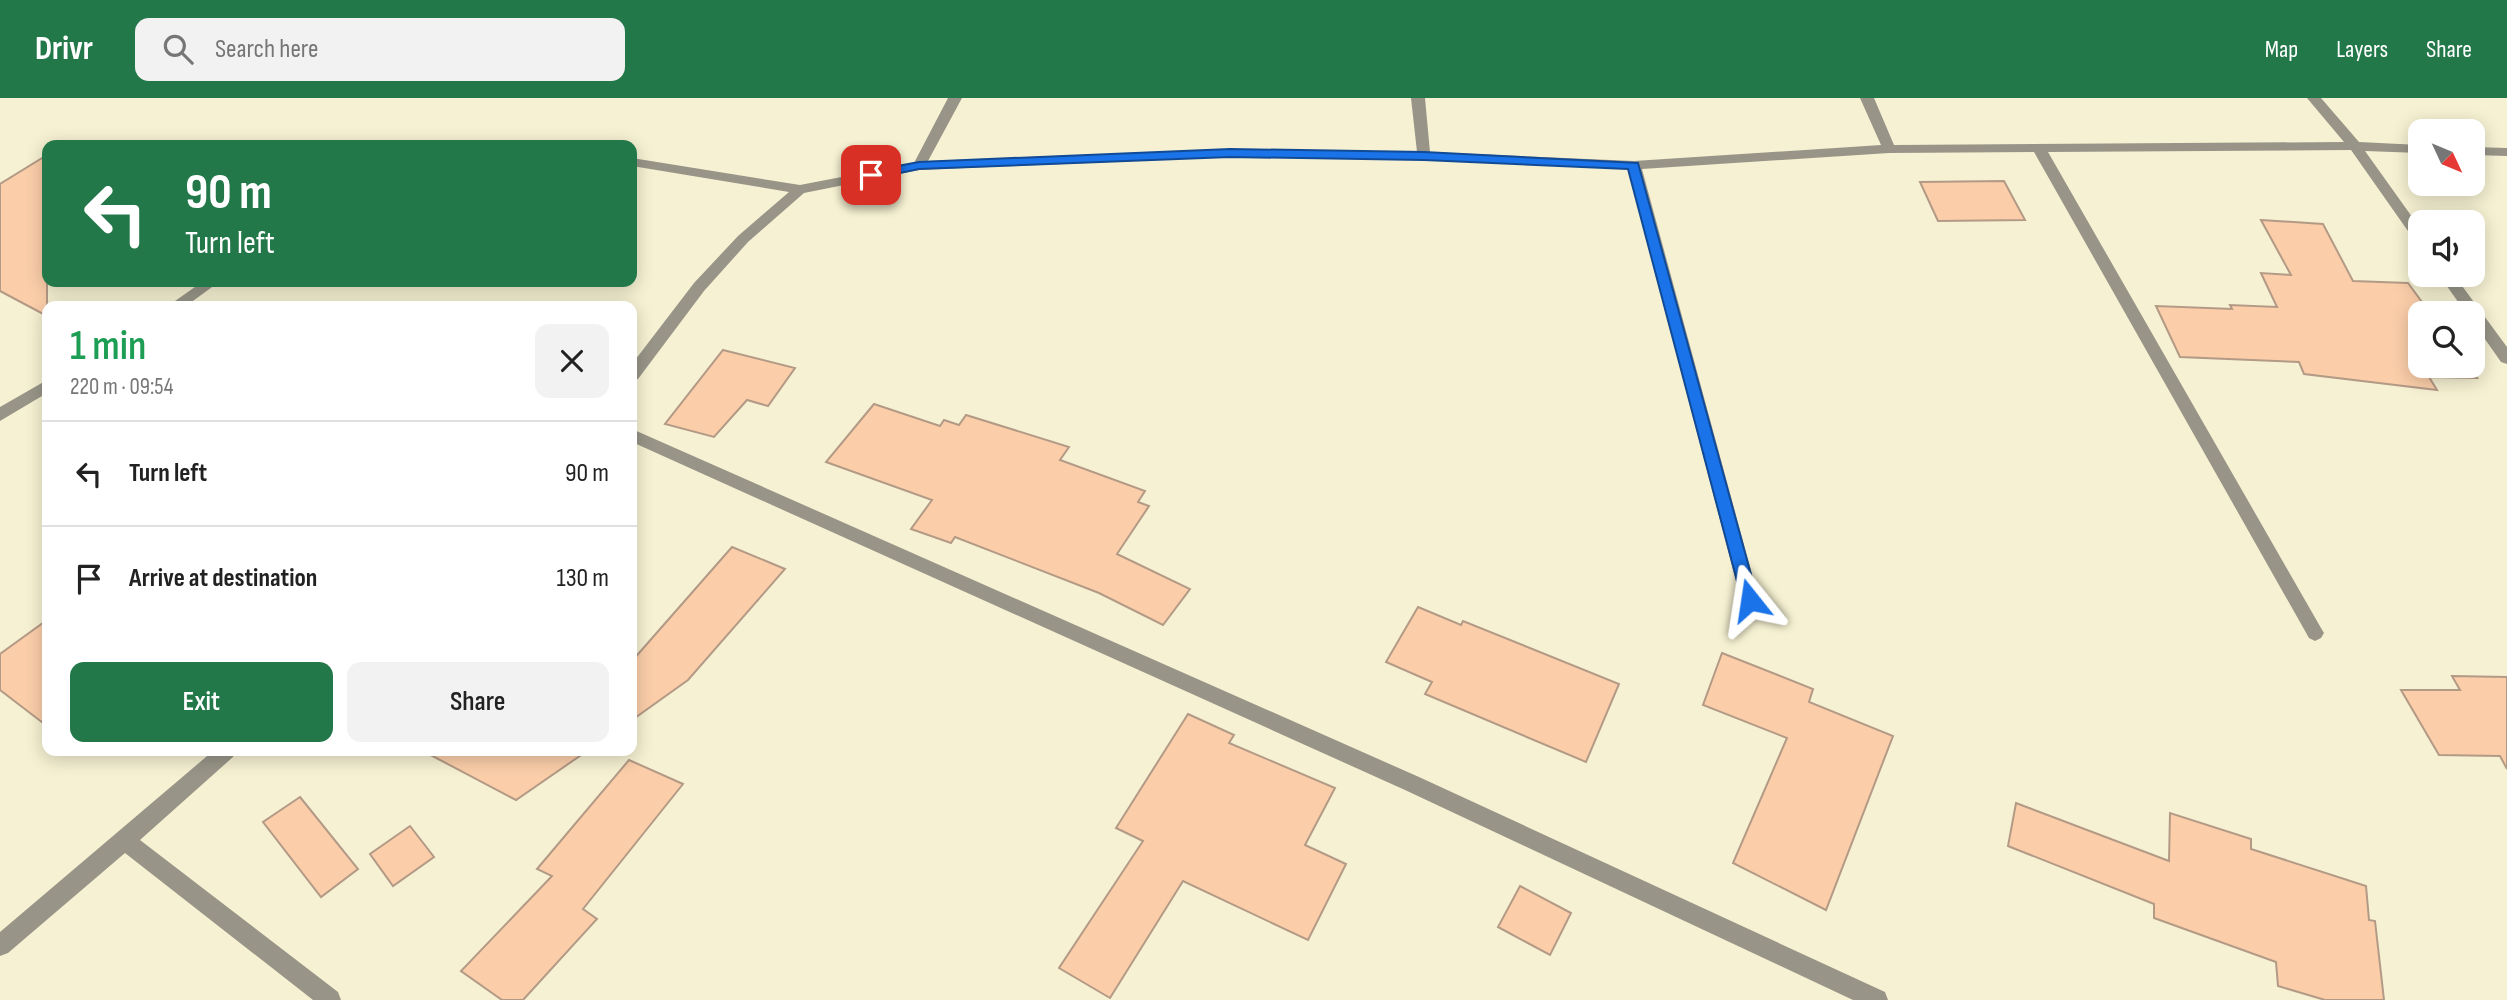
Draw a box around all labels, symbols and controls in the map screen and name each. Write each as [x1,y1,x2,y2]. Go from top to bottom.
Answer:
search box [135,18,625,81]
text: Drivr [35,29,93,69]
icon: search [159,30,197,68]
text: Search here [215,34,318,65]
text: Map [2265,35,2298,64]
text: Layers [2336,35,2388,64]
text: Share [2426,35,2472,64]
north arrow [2408,119,2485,196]
map controls [2408,119,2485,378]
pin [841,145,901,205]
icon: arrive [852,156,890,194]
text: 90 m [185,164,272,223]
icon: left [70,168,161,259]
button: sound [2408,210,2485,287]
text: Turn left [185,224,275,263]
button: search [2408,301,2485,378]
text: 1 min [70,321,146,372]
button: close [535,324,609,398]
text: 220 m · 09:54 [70,373,173,401]
icon: left [70,455,108,493]
text: Turn left [129,458,207,489]
text: 90 m [565,458,609,489]
icon: arrive [70,560,108,598]
text: Arrive at destination [129,563,317,594]
text: 130 m [557,563,609,594]
position arrow [1713,563,1787,637]
button: Exit [70,662,333,742]
button: Share [347,662,609,742]

